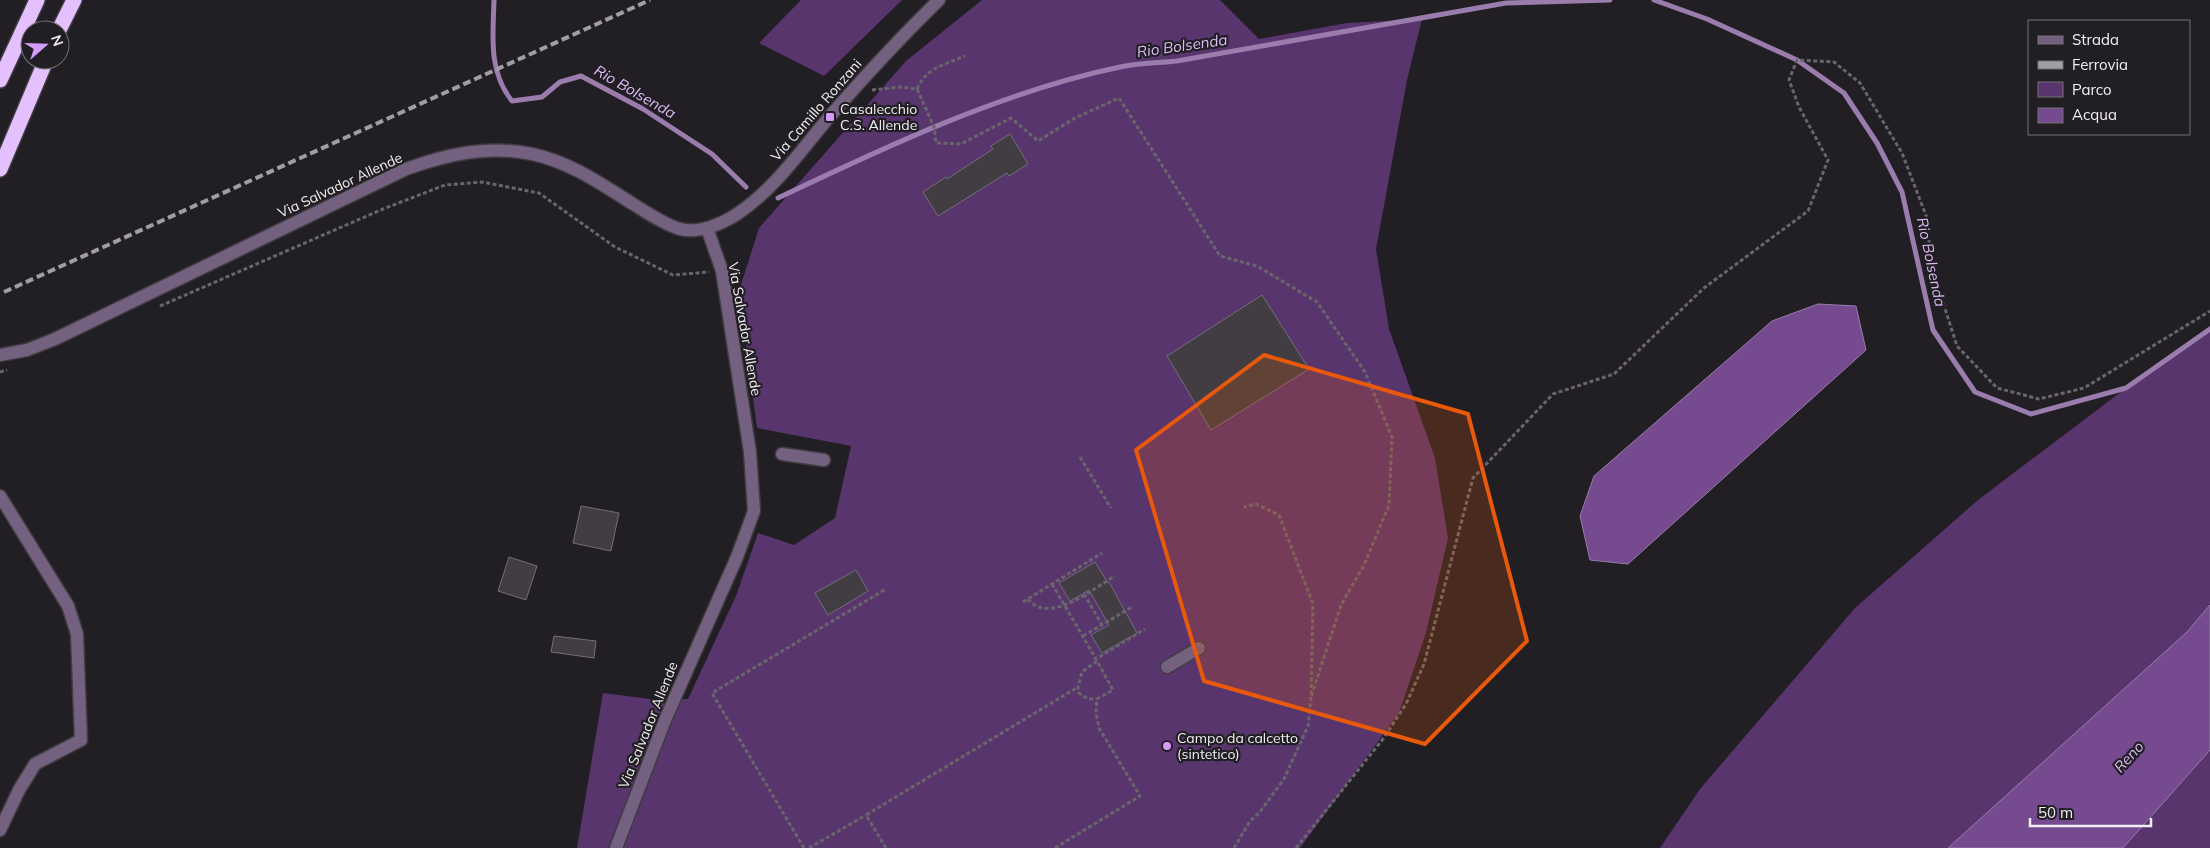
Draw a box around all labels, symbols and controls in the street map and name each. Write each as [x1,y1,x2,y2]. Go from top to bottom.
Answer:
north arrow [20,20,70,70]
legend [2028,20,2190,135]
water label: Rio Bolsenda [1135,30,1228,61]
text: Strada [2072,30,2119,49]
text: N [47,33,67,49]
street label: Via Camillo Ronzani [767,55,865,165]
text: Ferrovia [2072,55,2128,74]
water label: Rio Bolsenda [591,61,679,123]
text: Parco [2072,80,2112,99]
place label: Casalecchio C.S. Allende [840,100,917,134]
text: Acqua [2072,105,2117,124]
marker: Casalecchio C.S. Allende [824,111,836,123]
street label: Via Salvador Allende [275,148,405,222]
water label: Rio Bolsenda [1913,215,1950,308]
street label: Via Salvador Allende [724,261,766,397]
street label: Via Salvador Allende [614,659,682,791]
place label: Campo da calcetto (sintetico) [1177,729,1298,763]
water label: Reno [2110,737,2148,776]
marker: Campo da calcetto (sintetico) [1161,740,1173,752]
scale bar [2030,796,2151,828]
text: 50 m [2038,803,2073,822]

